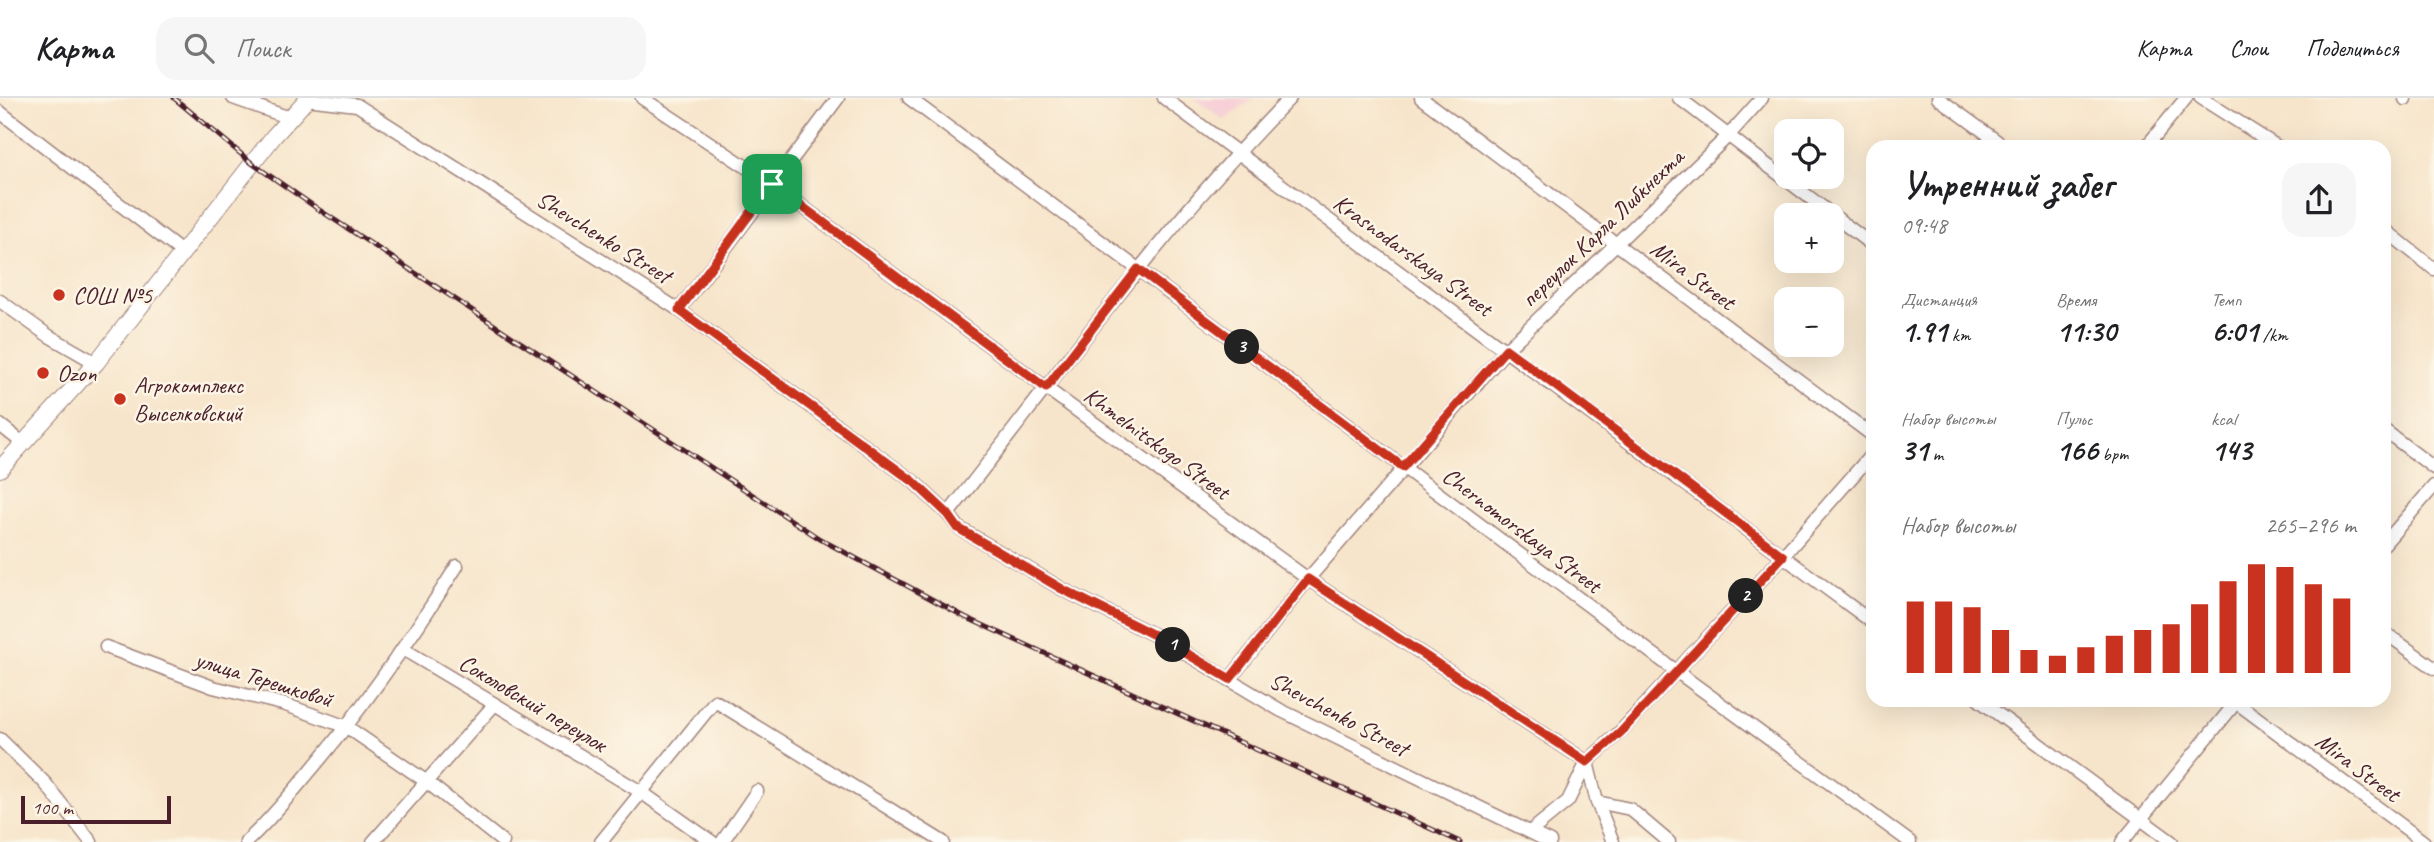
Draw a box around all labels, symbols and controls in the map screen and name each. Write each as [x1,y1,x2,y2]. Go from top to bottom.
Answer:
search box [156,17,646,80]
text: Карта [35,27,114,69]
icon: search [180,29,218,67]
text: Поиск [236,32,290,65]
text: Карта [2137,33,2191,63]
text: Слои [2229,33,2268,63]
text: Поделиться [2306,33,2399,63]
map controls [1774,119,1844,357]
button: locate [1774,119,1844,189]
street label: переулок Карла Либкнехта [1514,141,1691,314]
pin [742,154,802,214]
text: Утренний забег [1901,161,2113,208]
button: share [2282,163,2356,237]
icon: arrive [753,165,791,203]
street label: Shevchenko Street [531,184,679,292]
street label: Krasnodarskaya Street [1328,187,1500,324]
button: + [1774,203,1844,273]
text: 09:48 [1901,211,1947,240]
street label: Mira Street [1645,234,1743,318]
place label: СОШ №5 [73,280,153,310]
marker: СОШ №5 [51,287,67,303]
button: − [1774,287,1844,357]
text: Дистанция [1901,288,1977,312]
text: Время [2056,288,2096,312]
text: Темп [2211,288,2242,312]
text: 1.91 [1901,312,1947,350]
text: 11:30 [2056,312,2116,350]
text: 6:01 [2211,312,2258,350]
text: km [1947,323,1970,347]
text: /km [2258,323,2288,347]
pin: 3 [1224,330,1260,364]
text: 3 [1237,334,1246,358]
place label: Ozon [57,358,97,388]
marker: Ozon [35,365,51,381]
place label: Агрокомплекс Выселковский [134,370,245,428]
street label: Khmelnitskogo Street [1078,380,1237,507]
marker: Агрокомплекс Выселковский [112,391,128,407]
text: Набор высоты [1901,407,1995,431]
text: Пульс [2056,407,2093,431]
text: kcal [2211,407,2236,431]
text: 31 [1901,431,1928,469]
text: 166 [2056,431,2098,469]
text: 143 [2211,431,2252,469]
text: m [1928,442,1943,466]
text: bpm [2098,442,2128,466]
street label: Chernomorskaya Street [1436,460,1609,601]
text: Набор высоты [1901,511,2015,540]
text: 265–296 m [2265,511,2356,540]
pin: 2 [1728,578,1764,614]
text: 2 [1741,583,1750,607]
pin: 1 [1156,628,1190,662]
text: 1 [1168,632,1177,656]
street label: улица Терешковой [190,643,338,715]
street label: Соколовский переулок [454,647,614,760]
street label: Shevchenko Street [1264,665,1416,765]
street label: Mira Street [2310,726,2408,810]
scale bar [21,793,172,825]
text: 100 m [32,796,73,820]

